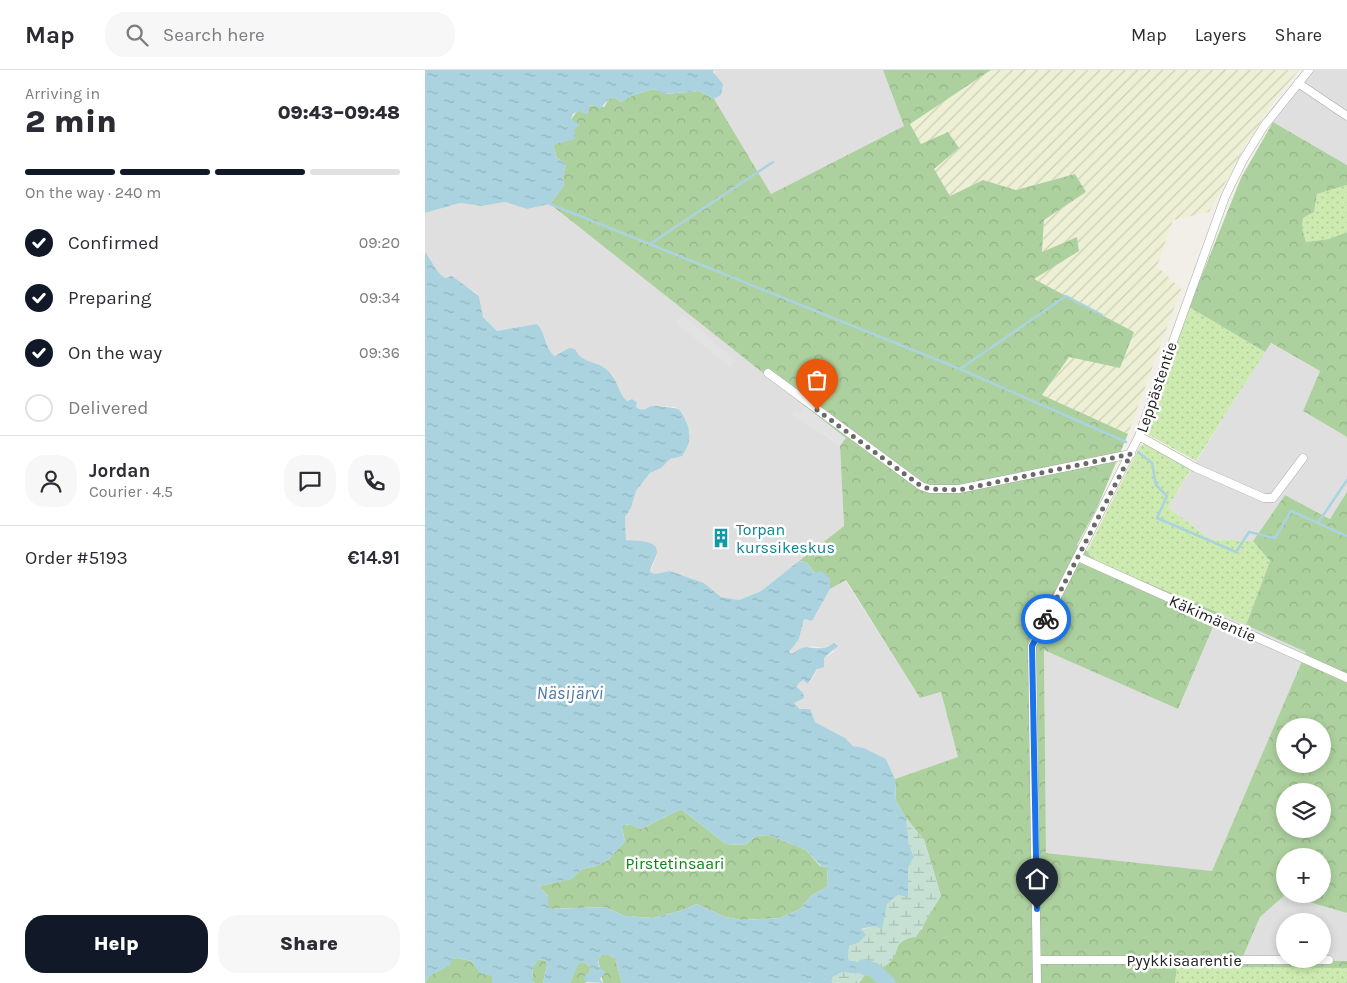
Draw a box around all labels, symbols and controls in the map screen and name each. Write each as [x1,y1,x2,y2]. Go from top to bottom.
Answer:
search box [105,12,455,57]
text: Map [25,21,75,49]
icon: search [123,21,151,49]
text: Search here [163,24,265,46]
text: Map [1131,24,1167,46]
text: Layers [1195,24,1247,46]
text: Share [1275,24,1322,46]
text: Arriving in [25,84,100,103]
text: 09:43–09:48 [278,102,400,124]
text: 2 min [25,103,117,140]
text: On the way · 240 m [25,183,161,202]
icon: check [25,229,53,257]
text: Confirmed [68,232,159,254]
text: 09:20 [359,233,400,252]
icon: check [25,284,53,312]
text: Preparing [68,287,151,309]
text: 09:34 [359,288,400,307]
icon: check [25,339,53,367]
street label: Leppästentie [1132,339,1181,435]
text: On the way [68,342,162,364]
text: 09:36 [359,343,400,362]
pin [796,359,838,410]
icon: bag [803,366,831,394]
text: Delivered [68,397,148,419]
button: person [25,455,77,507]
button: chat [284,455,336,507]
button: phone [348,455,400,507]
text: Jordan [89,460,150,482]
text: Courier · 4.5 [89,482,173,501]
place label: Torpan kurssikeskus [736,520,835,557]
building icon: Torpan kurssikeskus [710,527,732,549]
text: Order #5193 [25,547,128,569]
text: €14.91 [347,547,400,569]
street label: Käkimäentie [1166,591,1259,646]
courier [1021,594,1071,644]
icon: bike [1032,605,1060,633]
water label: Näsijärvi [537,682,604,704]
map controls [1276,718,1331,968]
button: locate [1276,718,1331,773]
button: layers [1276,783,1331,838]
button: + [1276,848,1331,903]
park label: Pirstetinsaari [625,854,725,873]
pin [1016,858,1058,909]
icon: home [1023,865,1051,893]
button: − [1276,913,1331,968]
button: Help [25,915,208,973]
button: Share [218,915,400,973]
street label: Pyykkisaarentie [1126,951,1242,970]

